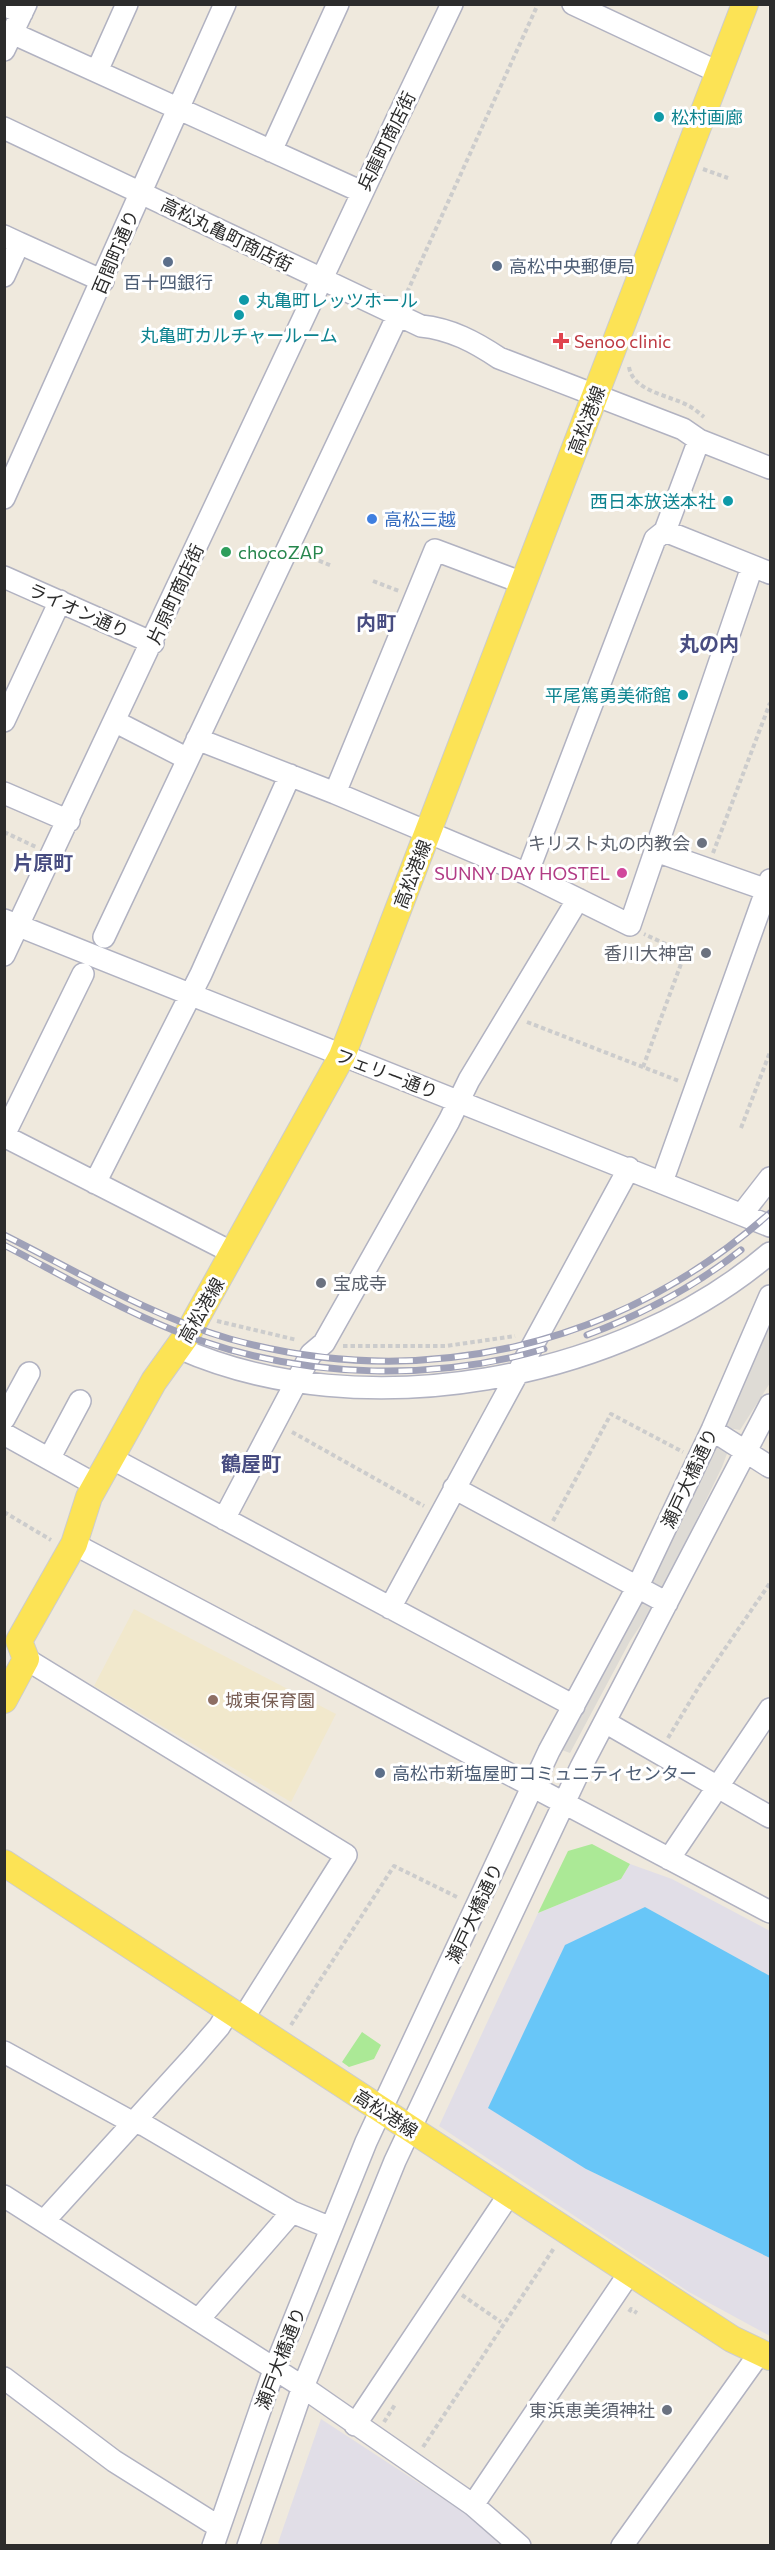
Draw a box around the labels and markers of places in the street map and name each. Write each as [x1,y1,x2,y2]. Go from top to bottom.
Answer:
place label: 松村画廊 [671,106,743,128]
marker: 松村画廊 [652,110,666,124]
marker: 百十四銀行 [161,255,175,269]
place label: 高松中央郵便局 [509,255,635,277]
marker: 高松中央郵便局 [490,259,504,273]
place label: 百十四銀行 [123,271,213,293]
place label: 丸亀町レッツホール [256,289,418,311]
marker: 丸亀町レッツホール [237,293,251,307]
marker: 丸亀町カルチャールーム [232,308,246,322]
place label: 丸亀町カルチャールーム [140,324,338,346]
place label: Senoo clinic [574,330,671,352]
marker: Senoo clinic [552,332,570,350]
place label: 西日本放送本社 [590,490,716,512]
marker: 西日本放送本社 [721,494,735,508]
place label: 高松三越 [384,508,456,530]
marker: 高松三越 [365,512,379,526]
place label: chocoZAP [238,541,323,563]
marker: chocoZAP [219,545,233,559]
place label: 平尾篤勇美術館 [545,684,671,706]
marker: 平尾篤勇美術館 [676,688,690,702]
place label: キリスト丸の内教会 [528,832,690,854]
marker: キリスト丸の内教会 [695,836,709,850]
place label: SUNNY DAY HOSTEL [434,862,610,884]
marker: SUNNY DAY HOSTEL [615,866,629,880]
place label: 香川大神宮 [604,942,694,964]
marker: 香川大神宮 [699,946,713,960]
place label: 宝成寺 [333,1272,387,1294]
marker: 宝成寺 [314,1276,328,1290]
place label: 城東保育園 [225,1689,315,1711]
marker: 城東保育園 [206,1693,220,1707]
place label: 高松市新塩屋町コミュニティセンター [392,1762,697,1784]
marker: 高松市新塩屋町コミュニティセンター [373,1766,387,1780]
place label: 東浜恵美須神社 [529,2399,655,2421]
marker: 東浜恵美須神社 [660,2403,674,2417]

